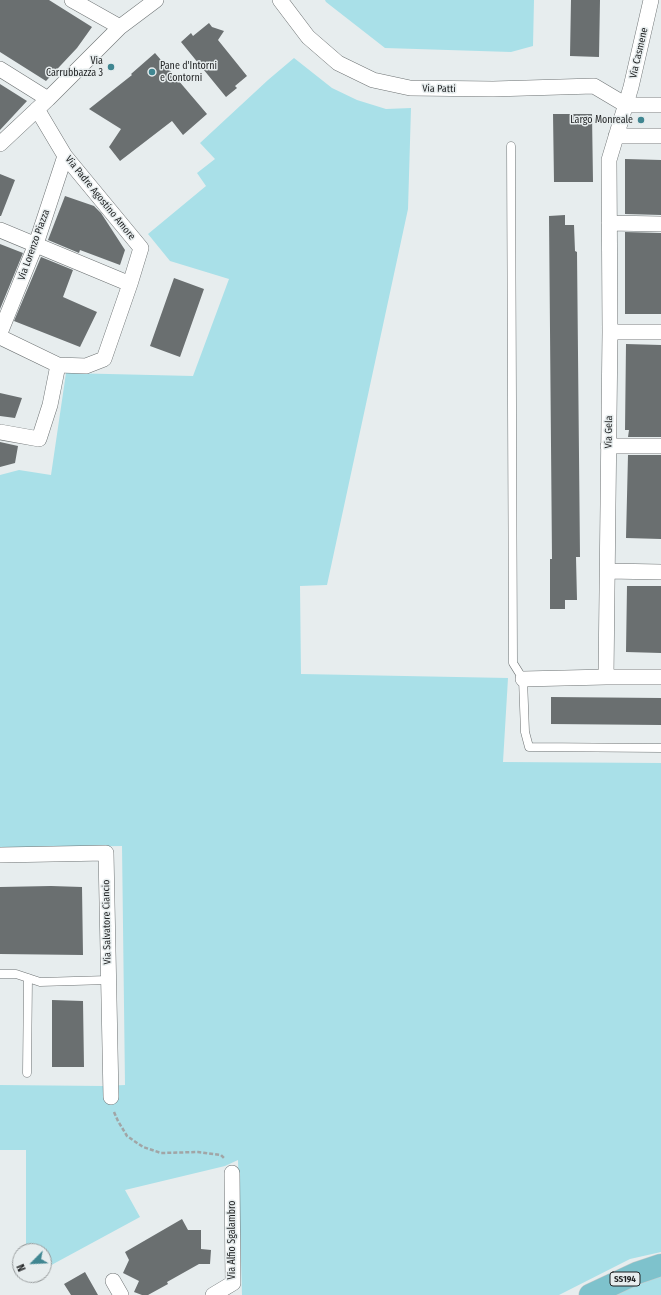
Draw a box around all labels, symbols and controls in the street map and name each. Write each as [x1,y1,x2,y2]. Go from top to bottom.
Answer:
street label: Via Casmene [627,26,651,80]
place label: Via Carrubbazza 3 [46,55,103,78]
place label: Pane d'Intorni e Contorni [160,60,217,84]
marker: Via Carrubbazza 3 [106,62,116,72]
marker: Pane d'Intorni e Contorni [147,67,157,77]
street label: Via Patti [422,83,456,95]
place label: Largo Monreale [570,114,633,126]
marker: Largo Monreale [636,115,646,125]
street label: Via Padre Agostino Amore [62,154,138,242]
street label: Via Lorenzo Piazza [16,208,52,282]
street label: Via Gela [603,415,615,449]
street label: Via Salvatore Ciancio [100,879,114,965]
street label: Via Alfio Sgalambro [226,1201,238,1279]
north arrow [12,1243,52,1283]
text: N [14,1262,29,1273]
road number: SS194 [610,1272,640,1286]

